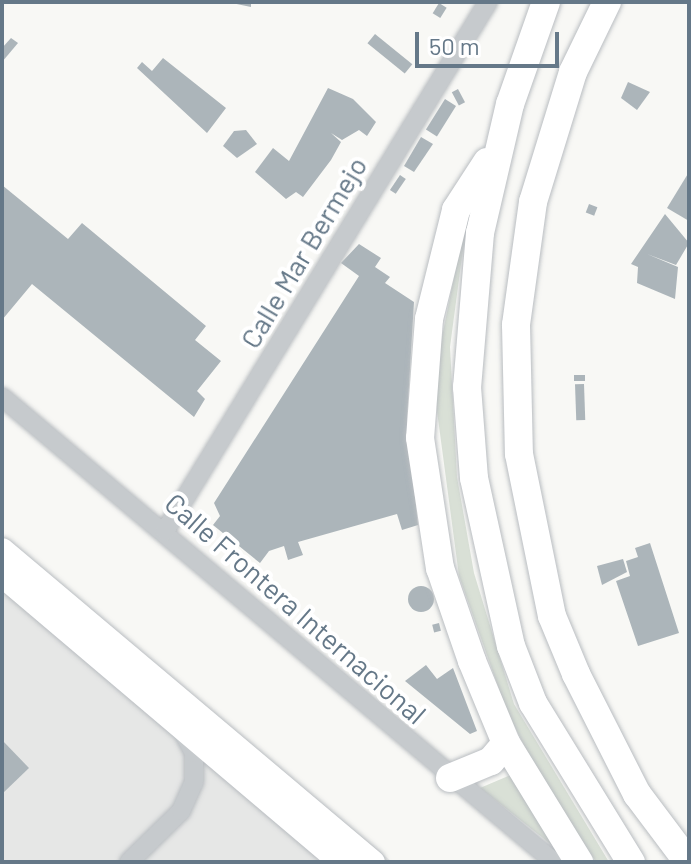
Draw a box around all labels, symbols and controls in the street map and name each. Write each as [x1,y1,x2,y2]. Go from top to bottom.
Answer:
scale bar [419,16,563,66]
text: 50 m [429,31,480,60]
street label: Calle Mar Bermejo [233,150,373,354]
street label: Calle Frontera Internacional [159,486,433,730]

